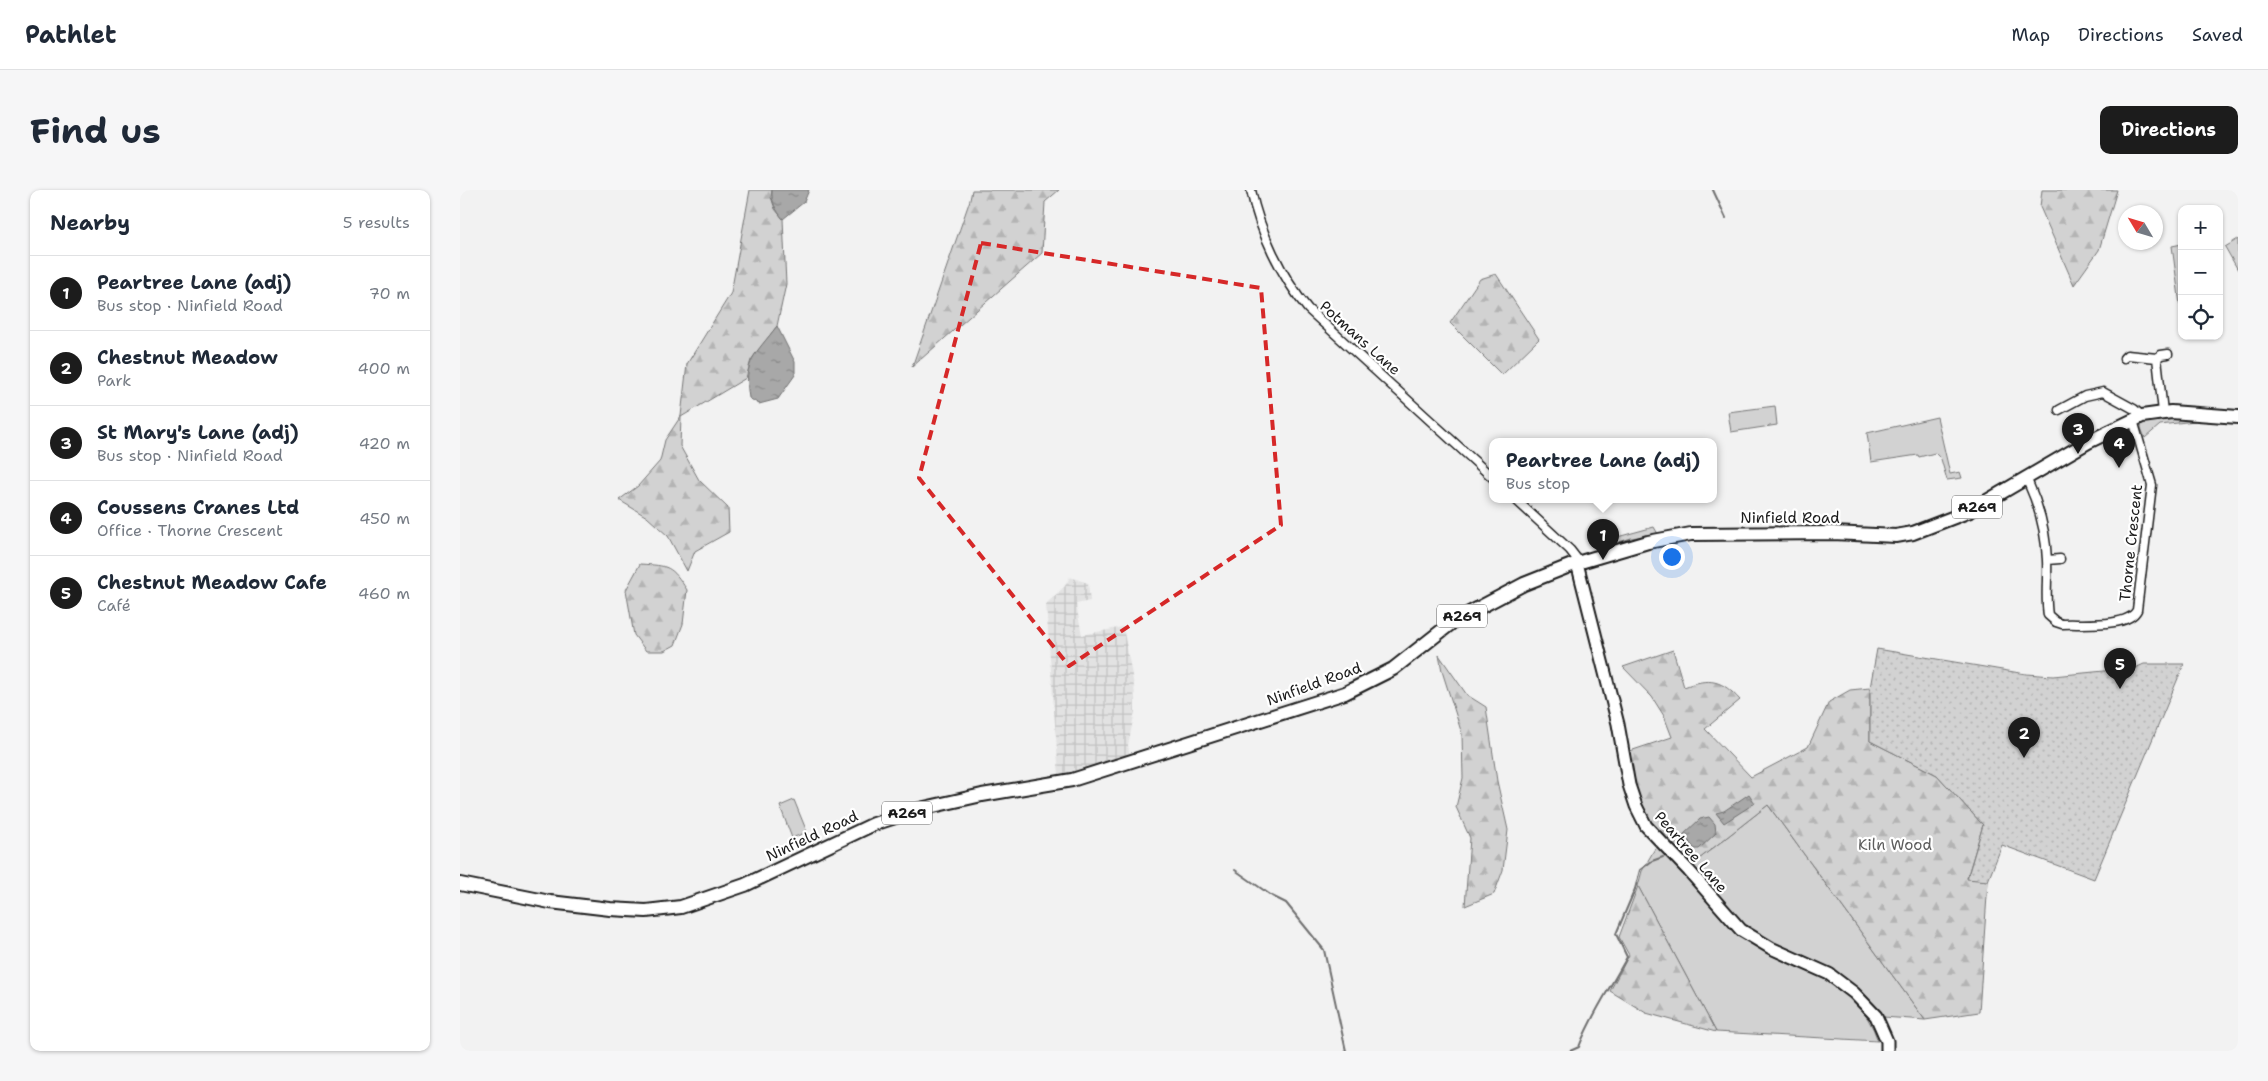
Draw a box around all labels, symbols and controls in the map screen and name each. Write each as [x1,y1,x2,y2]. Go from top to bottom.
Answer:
text: Pathlet [25,19,116,51]
text: Map [2012,23,2050,47]
text: Directions [2078,23,2164,47]
text: Saved [2192,23,2243,47]
button: Directions [2100,106,2238,154]
text: Find us [30,107,161,154]
north arrow [2118,205,2163,250]
map controls [2178,205,2223,340]
button: + [2178,205,2223,250]
text: Nearby [50,209,130,237]
text: 5 results [343,212,410,233]
button: − [2178,250,2223,295]
text: Peartree Lane (adj) [97,270,292,295]
text: 1 [62,283,70,304]
text: 70 m [369,283,410,304]
text: Bus stop · Ninfield Road [97,295,283,316]
button: locate [2178,295,2223,340]
street label: Potmans Lane [1315,296,1405,380]
text: Chestnut Meadow [97,345,278,370]
text: 2 [60,358,72,379]
text: 400 m [357,358,410,379]
text: Park [97,370,131,391]
pin: 3 [2062,413,2094,454]
text: St Mary's Lane (adj) [97,420,299,445]
pin: 4 [2103,427,2135,468]
text: 3 [60,433,72,454]
text: 420 m [359,433,410,454]
popup [1489,438,1717,503]
text: Bus stop · Ninfield Road [97,445,283,466]
text: Peartree Lane (adj) [1506,448,1700,473]
text: Bus stop [1506,473,1570,494]
street label: Thorne Crescent [2115,483,2147,603]
text: Coussens Cranes Ltd [97,495,299,520]
road number: A269 [1952,496,2002,518]
text: 4 [60,508,72,529]
text: 450 m [359,508,410,529]
street label: Ninfield Road [1740,508,1840,528]
pin: 1 [1587,519,1619,560]
text: Office · Thorne Crescent [97,520,283,541]
your location [1659,544,1685,570]
text: Chestnut Meadow Cafe [97,570,327,595]
text: 5 [61,583,71,604]
text: 460 m [358,583,410,604]
text: Café [97,595,131,616]
road number: A269 [1437,604,1487,628]
pin: 5 [2104,648,2136,689]
street label: Ninfield Road [1264,657,1365,710]
pin: 2 [2008,717,2040,758]
road number: A269 [882,802,932,824]
street label: Ninfield Road [763,806,862,866]
street label: Peartree Lane [1650,807,1732,897]
park label: Kiln Wood [1858,835,1932,855]

